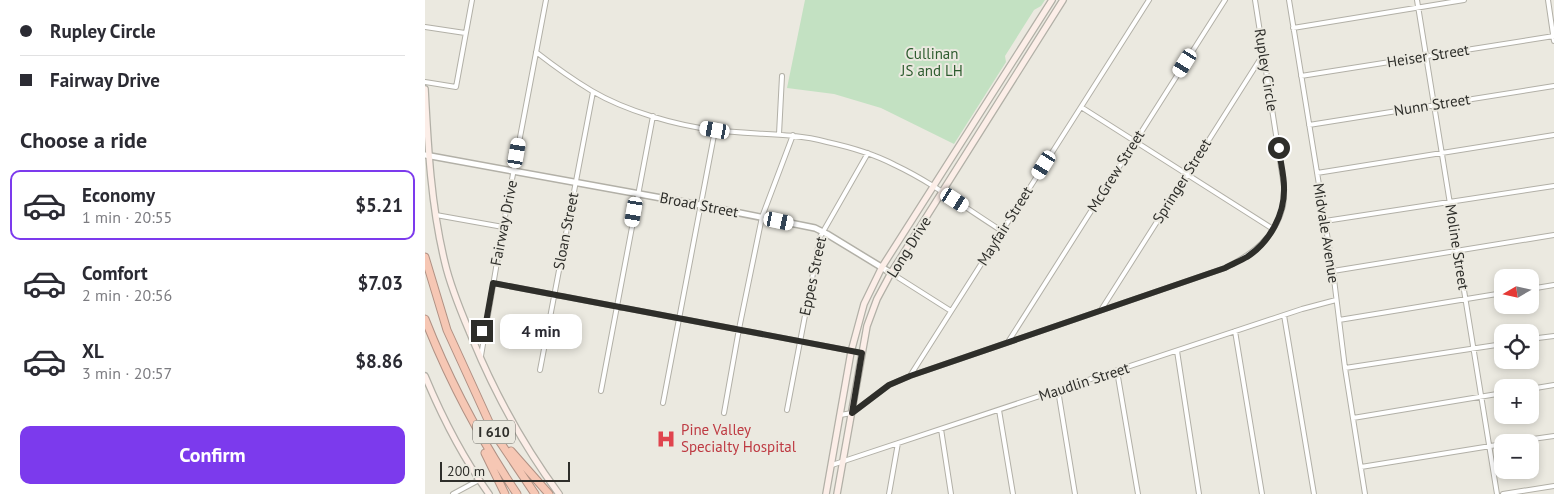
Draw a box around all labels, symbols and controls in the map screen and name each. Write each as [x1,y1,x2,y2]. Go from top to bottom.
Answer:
text: Rupley Circle [50,19,156,43]
street label: Rupley Circle [1251,27,1282,113]
street label: Heiser Street [1385,40,1470,71]
park label: Cullinan JS and LH [900,44,963,80]
car [1170,46,1199,80]
text: Fairway Drive [50,68,160,92]
street label: Nunn Street [1392,89,1471,120]
car [698,120,731,140]
text: Choose a ride [20,126,147,154]
street label: McGrew Street [1083,126,1148,215]
street label: Springer Street [1148,135,1215,227]
car [507,137,526,169]
route start [1268,137,1290,159]
car [1029,148,1058,182]
street label: Fairway Drive [486,178,521,267]
street label: Midvale Avenue [1309,182,1344,284]
icon: car [22,183,67,228]
text: Economy [82,183,155,207]
street label: Mayfair Street [973,183,1036,269]
car [938,186,971,214]
street label: Broad Street [658,188,740,221]
street label: Sloan Street [549,191,582,271]
text: $5.21 [355,193,403,217]
car [624,196,643,228]
street label: Moline Street [1441,203,1474,291]
text: 1 min · 20:55 [82,207,172,227]
car [762,211,795,231]
street label: Long Drive [882,213,935,281]
street label: Eppes Street [795,235,830,317]
icon: car [22,261,67,306]
text: Comfort [82,261,148,285]
north arrow [1494,269,1539,314]
map controls [1494,269,1539,479]
text: $7.03 [357,271,403,295]
text: 2 min · 20:56 [82,285,172,305]
callout: 4 min [499,314,582,348]
route end [471,320,493,342]
text: 4 min [521,321,561,341]
button: locate [1494,324,1539,369]
icon: car [22,339,67,384]
text: XL [82,339,104,363]
text: $8.86 [355,349,403,373]
street label: Maudlin Street [1036,358,1132,405]
text: 3 min · 20:57 [82,363,172,383]
button: + [1494,379,1539,424]
place label: Pine Valley Specialty Hospital [681,420,797,456]
road number: I 610 [473,421,515,444]
button: Confirm [20,426,405,484]
hospital icon: Pine Valley Specialty Hospital [655,428,677,450]
button: − [1494,434,1539,479]
scale bar [440,459,570,482]
text: 200 m [447,462,485,480]

